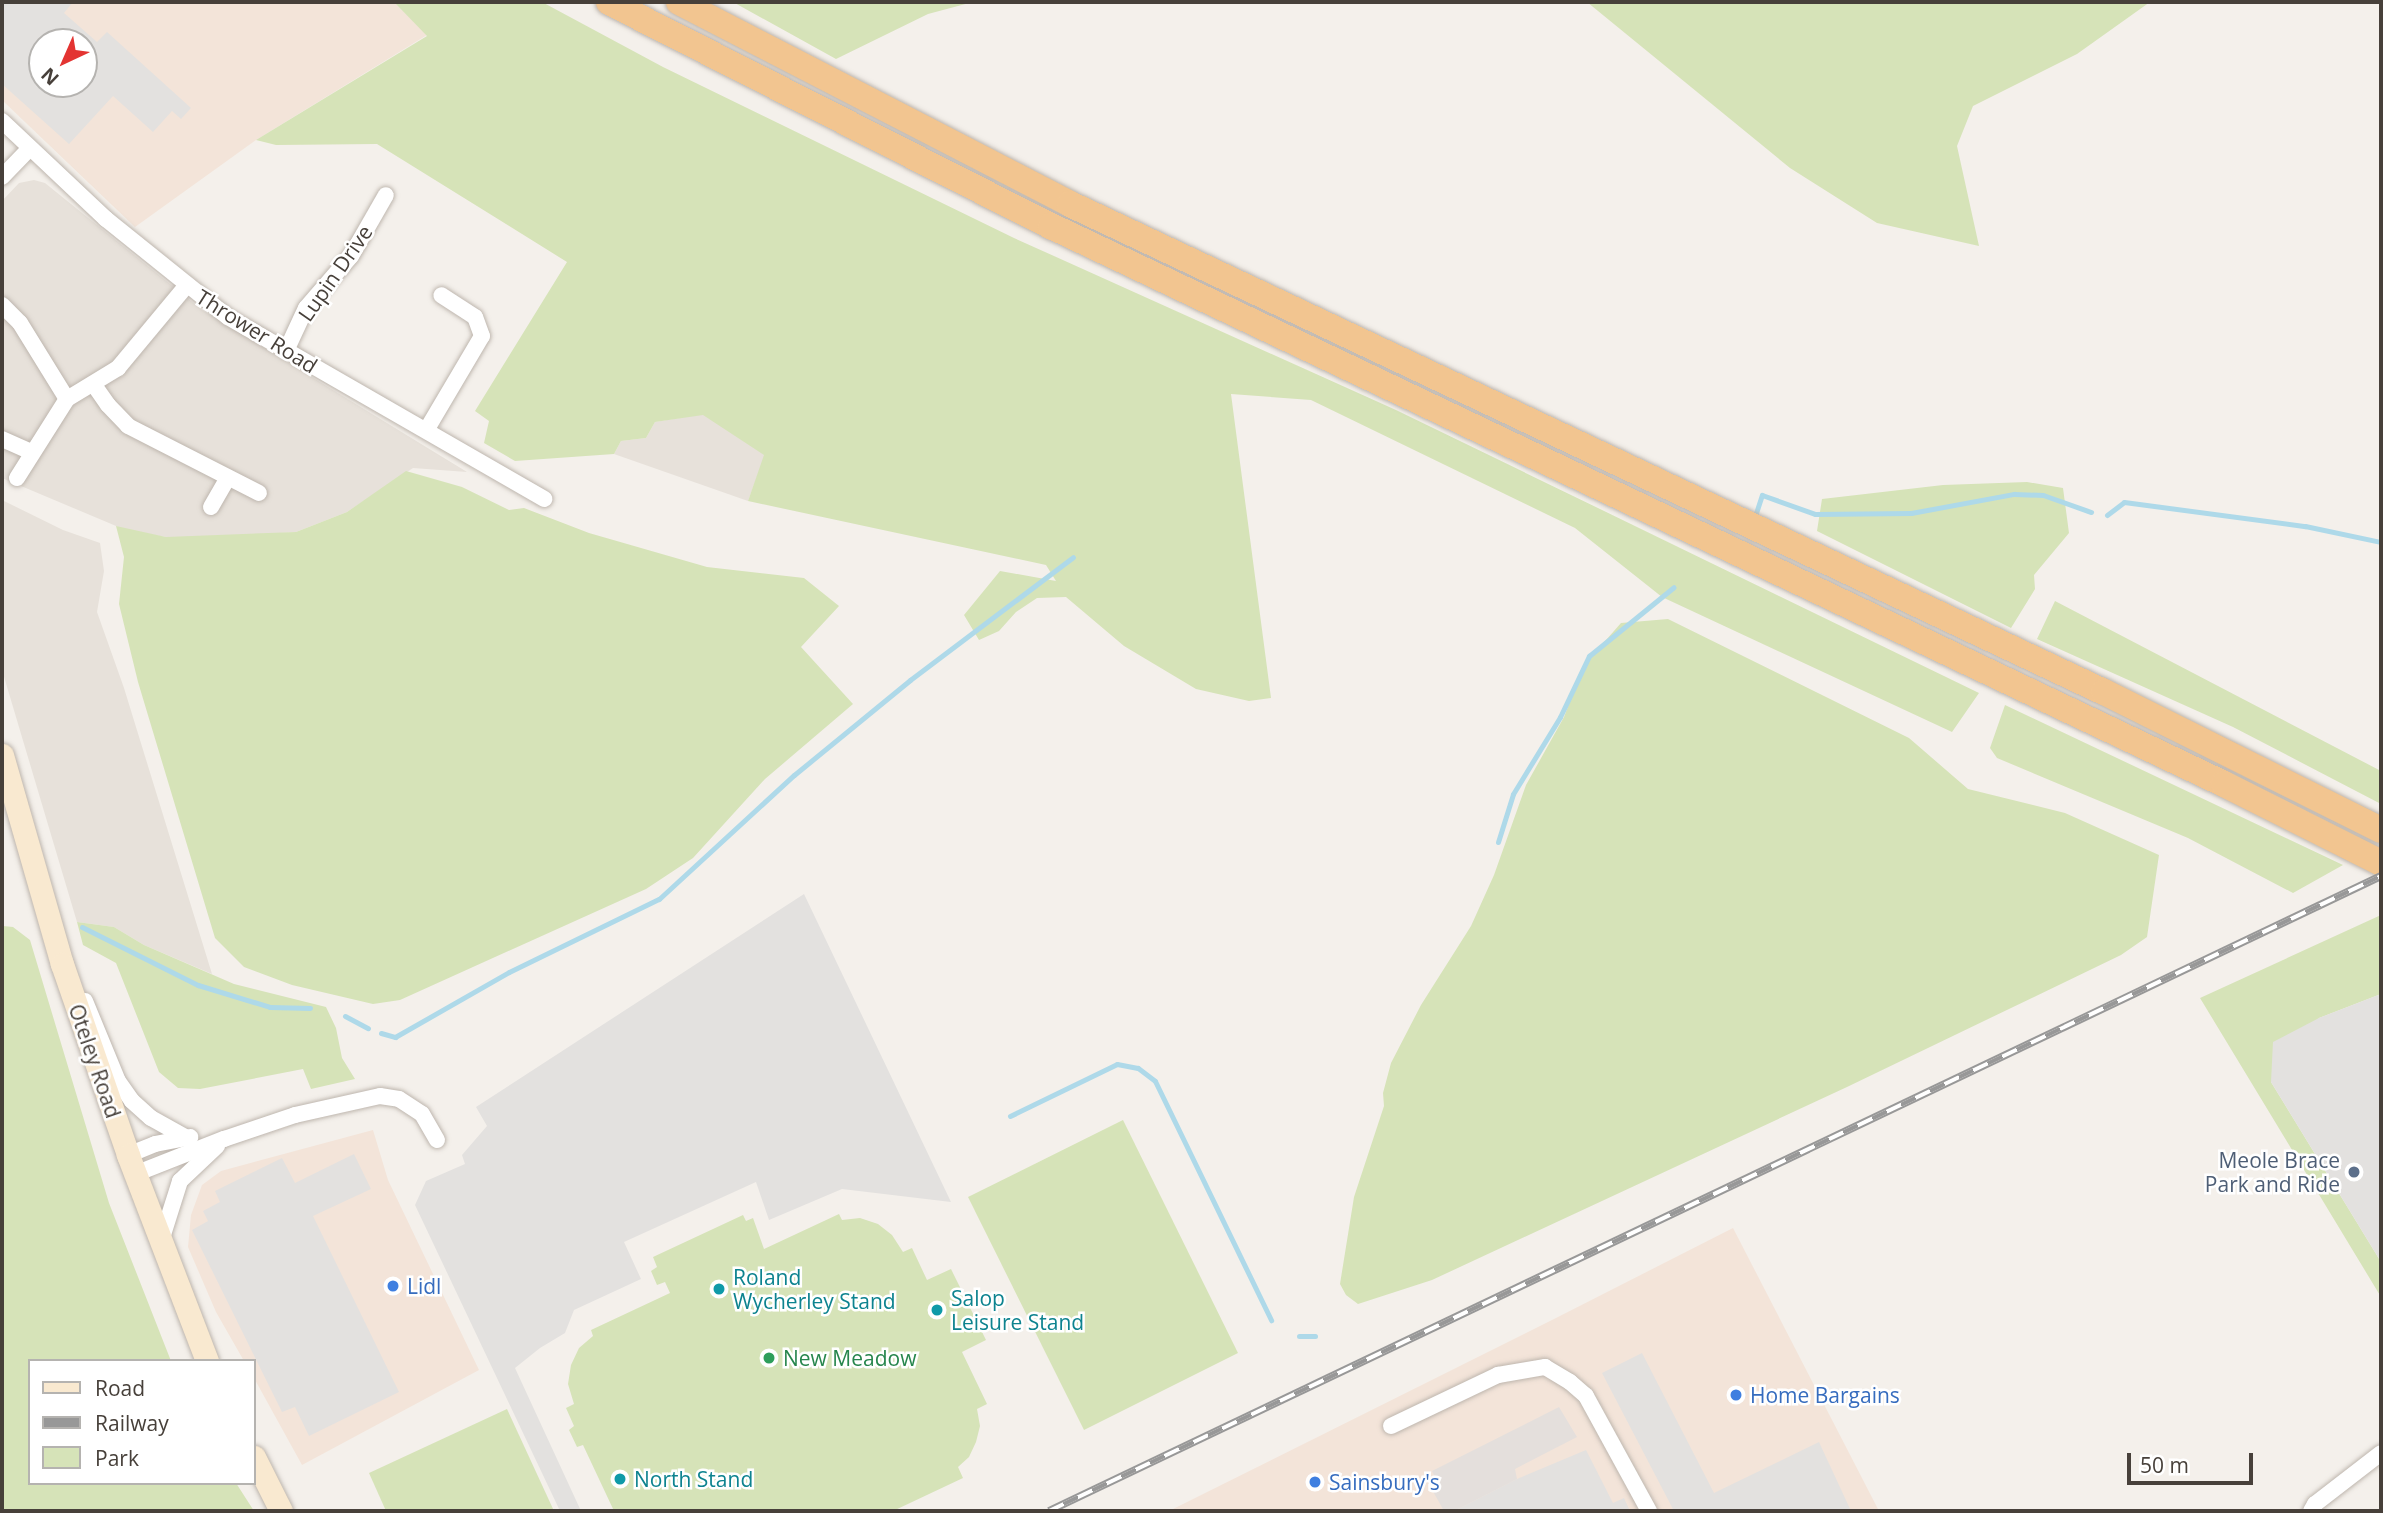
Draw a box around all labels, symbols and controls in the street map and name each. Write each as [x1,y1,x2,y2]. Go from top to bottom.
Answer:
north arrow [28,28,98,98]
text: N [35,62,64,91]
street label: Lupin Drive [293,220,377,326]
street label: Thrower Road [192,284,322,378]
street label: Oteley Road [64,1001,126,1121]
place label: Meole Brace Park and Ride [2205,1147,2340,1197]
marker: Meole Brace Park and Ride [2346,1164,2362,1180]
place label: Roland Wycherley Stand [733,1264,896,1314]
place label: Lidl [407,1273,441,1299]
marker: Lidl [385,1278,401,1294]
marker: Roland Wycherley Stand [711,1281,727,1297]
place label: Salop Leisure Stand [951,1285,1084,1335]
marker: Salop Leisure Stand [929,1302,945,1318]
place label: New Meadow [783,1345,916,1371]
marker: New Meadow [761,1350,777,1366]
legend [28,1359,256,1485]
text: Road [95,1374,145,1402]
place label: Home Bargains [1750,1382,1900,1408]
marker: Home Bargains [1728,1387,1744,1403]
text: Railway [95,1409,169,1437]
scale bar [2131,1440,2257,1484]
text: Park [95,1444,139,1472]
text: 50 m [2140,1451,2189,1479]
place label: North Stand [634,1466,753,1492]
place label: Sainsbury's [1329,1469,1440,1495]
marker: North Stand [612,1471,628,1487]
marker: Sainsbury's [1307,1474,1323,1490]

